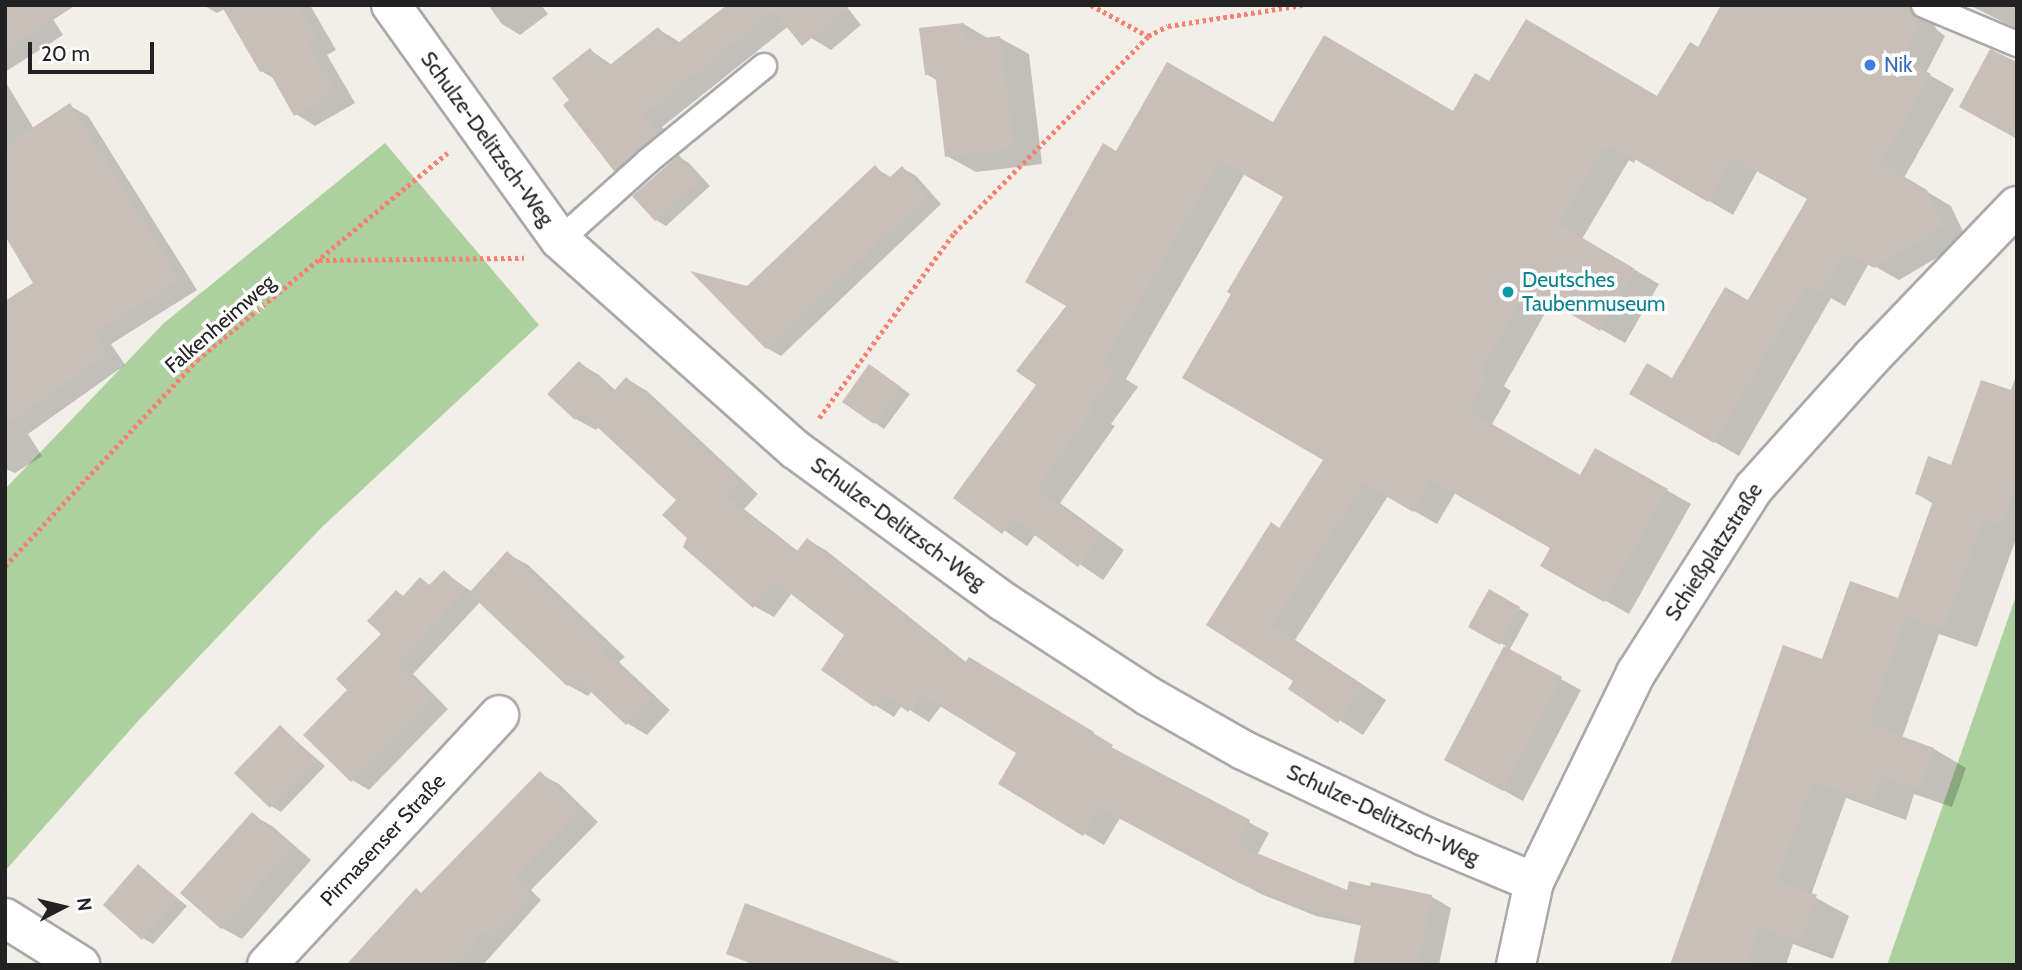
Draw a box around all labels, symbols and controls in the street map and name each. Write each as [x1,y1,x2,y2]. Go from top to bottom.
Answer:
scale bar [32,28,158,72]
text: 20 m [41,41,90,66]
street label: Schulze-Delitzsch-Weg [415,47,559,231]
place label: Nik [1884,52,1912,78]
marker: Nik [1862,57,1878,73]
place label: Deutsches Taubenmuseum [1522,267,1665,317]
street label: Falkenheimweg [160,269,280,379]
marker: Deutsches Taubenmuseum [1500,284,1516,300]
street label: Schulze-Delitzsch-Weg [806,452,990,596]
street label: Schießplatzstraße [1660,478,1768,626]
street label: Schulze-Delitzsch-Weg [1283,759,1483,871]
street label: Pirmasenser Straße [315,769,451,911]
north arrow [28,872,98,942]
text: N [72,896,97,912]

